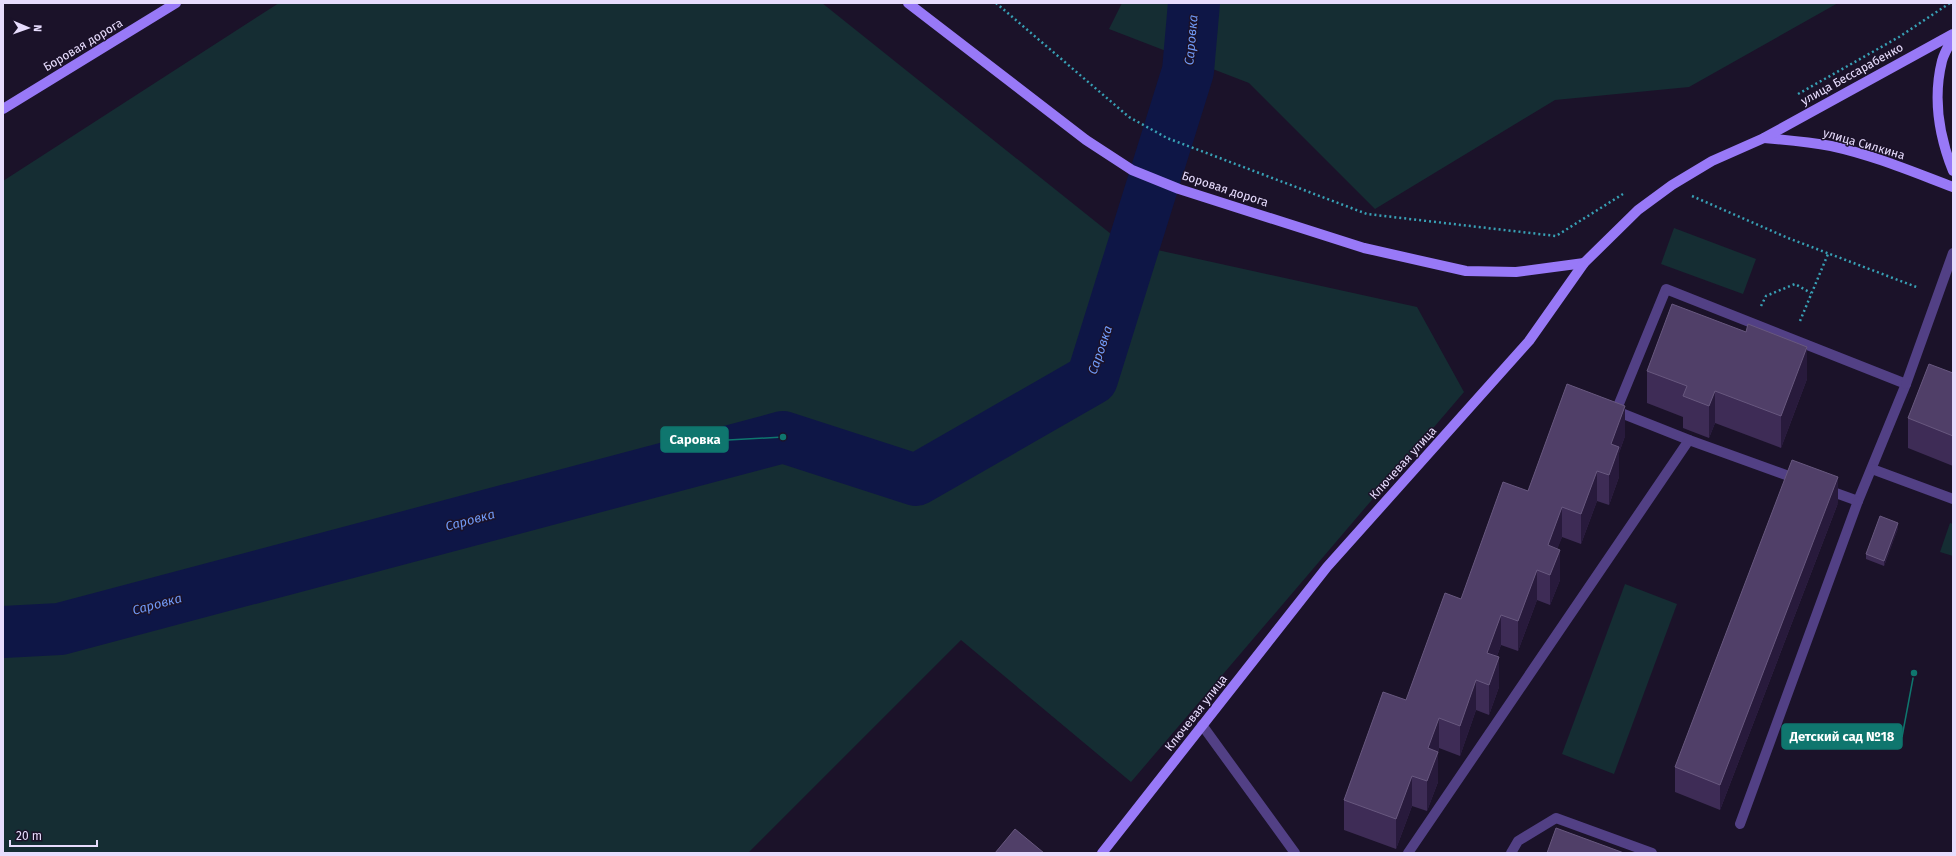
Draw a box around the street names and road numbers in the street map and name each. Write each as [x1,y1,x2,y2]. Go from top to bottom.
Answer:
street label: Боровая дорога [41,16,125,74]
street label: улица Бессарабенко [1798,40,1906,108]
street label: улица Силкина [1822,126,1906,162]
street label: Боровая дорога [1180,168,1270,210]
street label: Ключевая улица [1367,424,1439,502]
street label: Ключевая улица [1162,672,1230,754]

